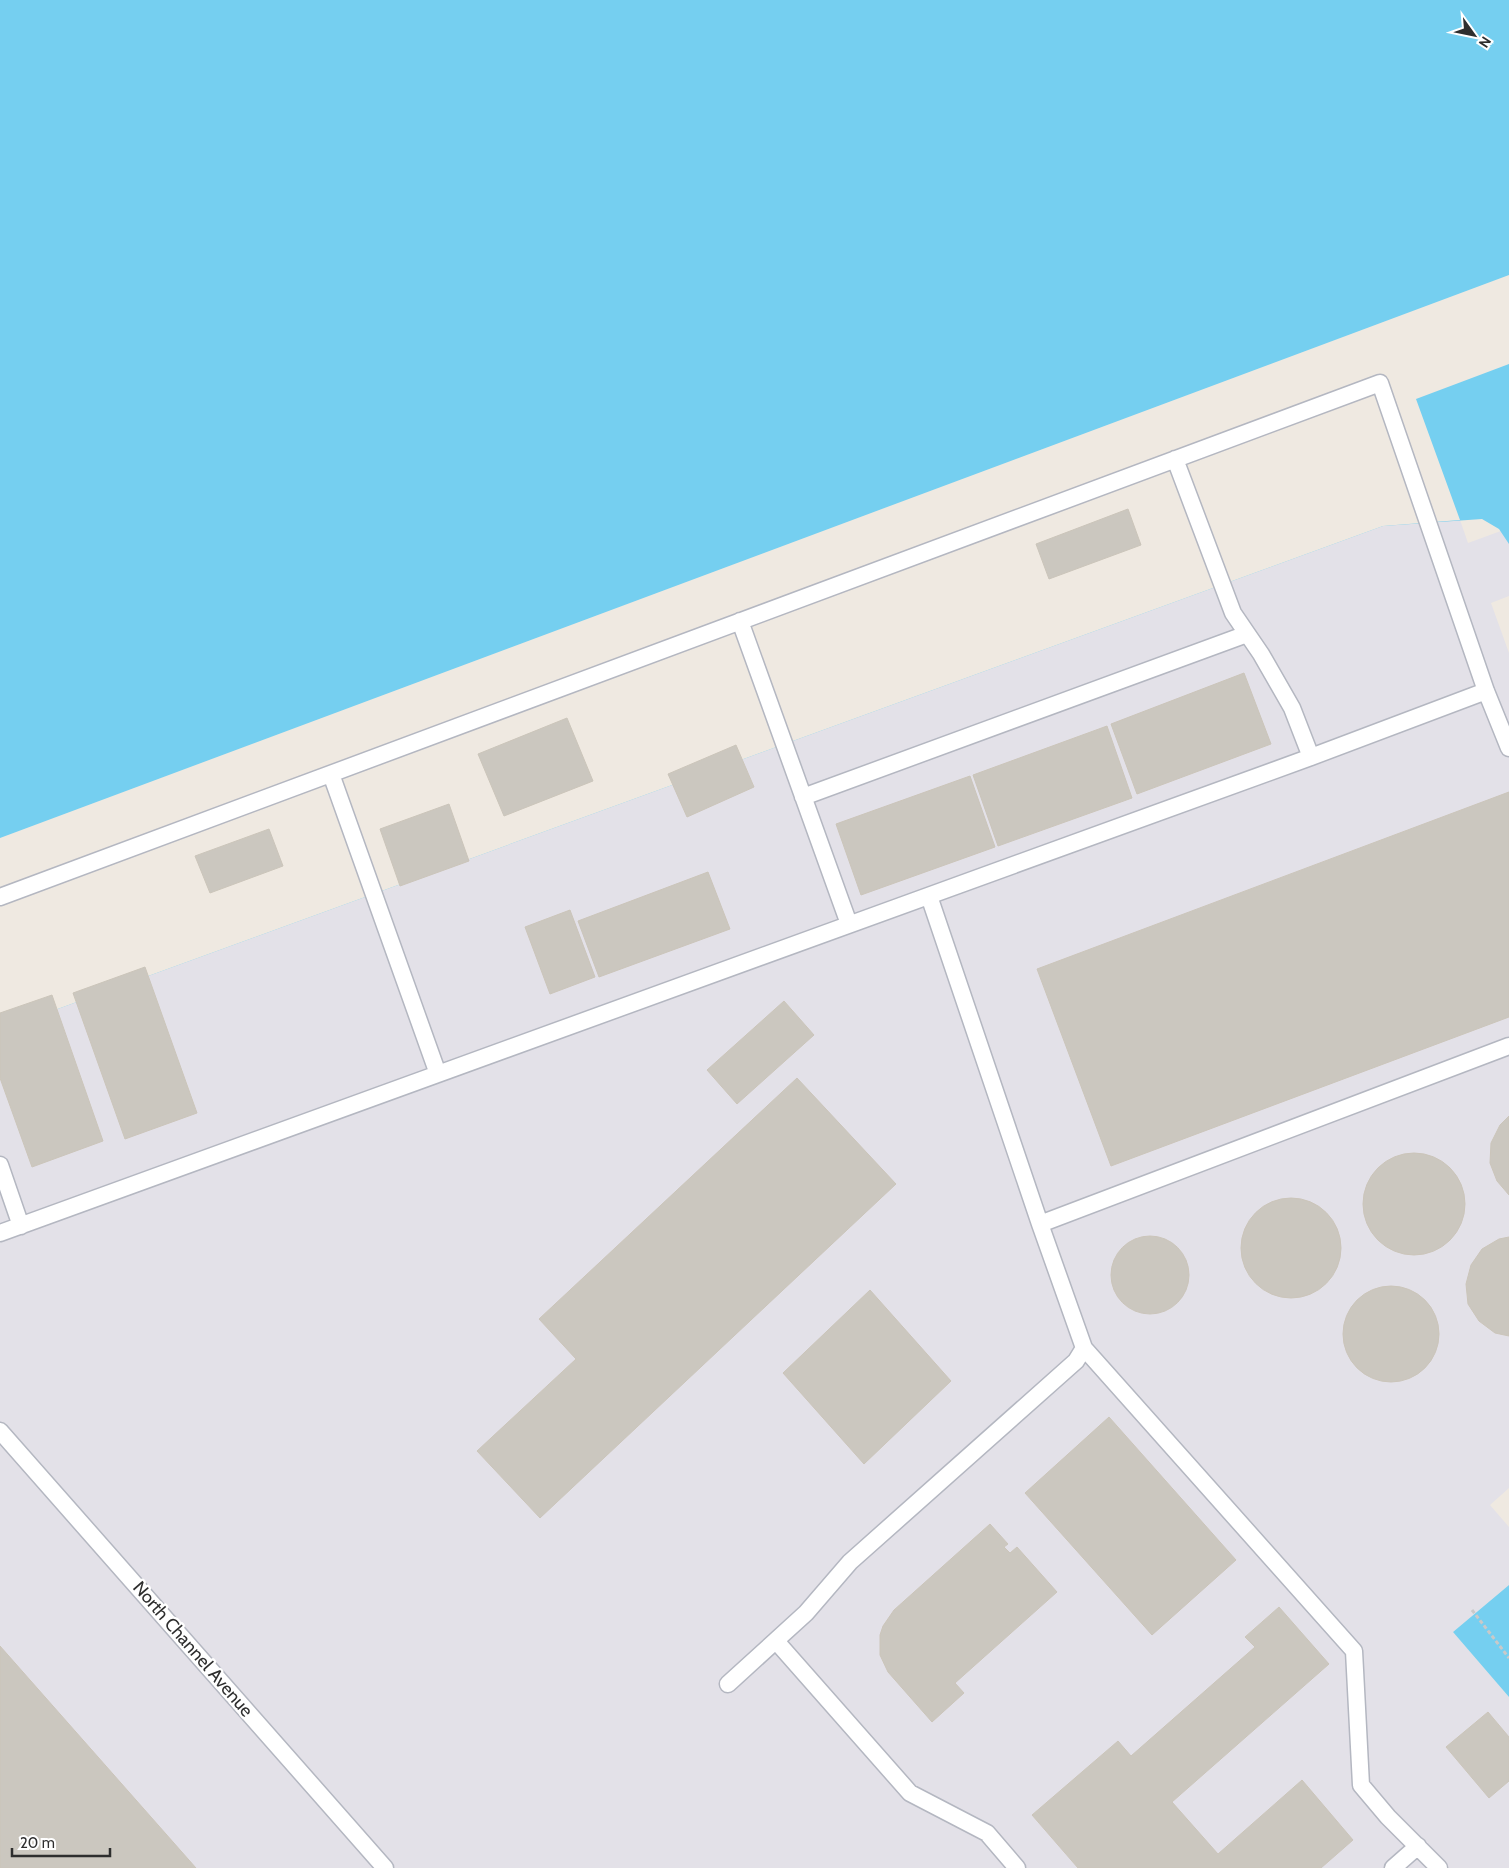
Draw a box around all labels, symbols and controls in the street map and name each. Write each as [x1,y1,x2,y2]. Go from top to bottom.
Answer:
north arrow [1449,10,1499,60]
text: N [1475,33,1495,51]
street label: North Channel Avenue [128,1577,258,1721]
scale bar [12,1826,110,1858]
text: 20 m [20,1834,55,1852]

